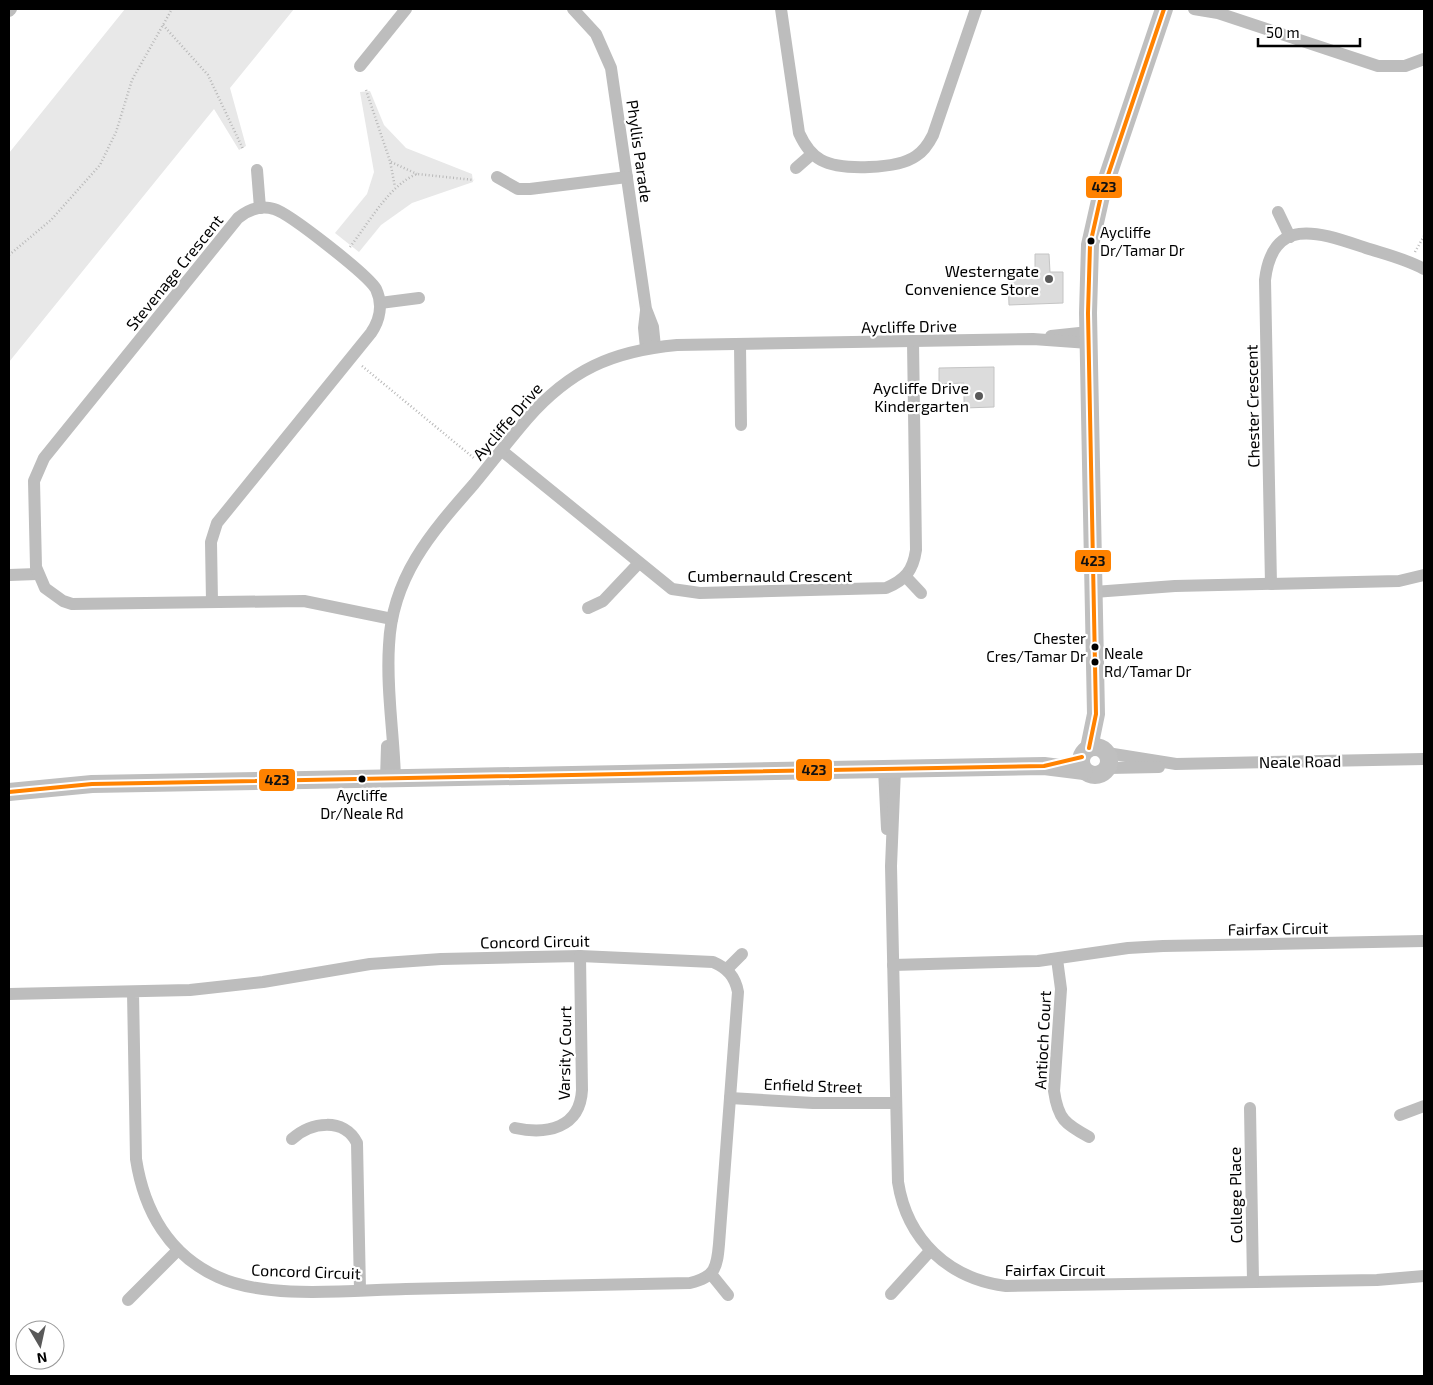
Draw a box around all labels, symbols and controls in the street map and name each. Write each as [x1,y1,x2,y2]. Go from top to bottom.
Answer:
scale bar [1258,15,1360,47]
text: 50 m [1266,23,1300,41]
street label: Phyllis Parade [623,98,657,204]
line badge: 423 [1085,175,1123,199]
text: 423 [1092,178,1117,195]
street label: Stevenage Crescent [122,210,226,334]
place label: Aycliffe Dr/Tamar Dr [1100,223,1185,259]
marker: Aycliffe Dr/Tamar Dr [1086,236,1096,246]
place label: Westerngate Convenience Store [905,261,1039,298]
marker: Westerngate Convenience Store [1043,273,1055,285]
street label: Aycliffe Drive [861,316,957,336]
street label: Chester Crescent [1241,344,1263,468]
place label: Aycliffe Drive Kindergarten [873,378,969,415]
street label: Aycliffe Drive [468,379,546,463]
marker: Aycliffe Drive Kindergarten [973,390,985,402]
line badge: 423 [1074,549,1112,573]
text: 423 [1081,552,1106,569]
street label: Cumbernauld Crescent [688,566,852,585]
place label: Chester Cres/Tamar Dr [986,629,1086,665]
marker: Chester Cres/Tamar Dr [1090,642,1100,652]
place label: Neale Rd/Tamar Dr [1104,644,1192,680]
marker: Neale Rd/Tamar Dr [1090,657,1100,667]
street label: Neale Road [1259,751,1341,771]
line badge: 423 [795,758,833,782]
text: 423 [802,761,827,778]
line badge: 423 [258,768,296,792]
text: 423 [265,771,290,788]
marker: Aycliffe Dr/Neale Rd [357,774,367,784]
place label: Aycliffe Dr/Neale Rd [320,786,404,822]
street label: Fairfax Circuit [1228,918,1328,938]
street label: Concord Circuit [480,931,590,951]
street label: Antioch Court [1030,990,1054,1090]
street label: Varsity Court [554,1006,574,1100]
street label: Enfield Street [763,1074,863,1096]
street label: College Place [1225,1147,1245,1243]
street label: Concord Circuit [251,1260,361,1282]
street label: Fairfax Circuit [1005,1260,1105,1279]
north arrow [15,1320,65,1370]
text: N [36,1349,48,1368]

